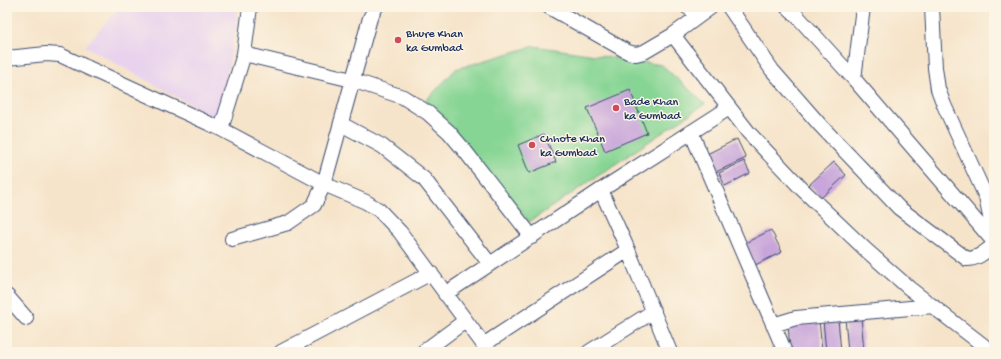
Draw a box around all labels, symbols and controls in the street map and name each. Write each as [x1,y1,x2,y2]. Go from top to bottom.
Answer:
place label: Bhure Khan ka Gumbad [405,28,464,56]
marker: Bhure Khan ka Gumbad [393,35,403,45]
place label: Bade Khan ka Gumbad [623,96,682,124]
marker: Bade Khan ka Gumbad [611,103,621,113]
place label: Chhote Khan ka Gumbad [540,133,605,161]
marker: Chhote Khan ka Gumbad [527,140,537,150]

